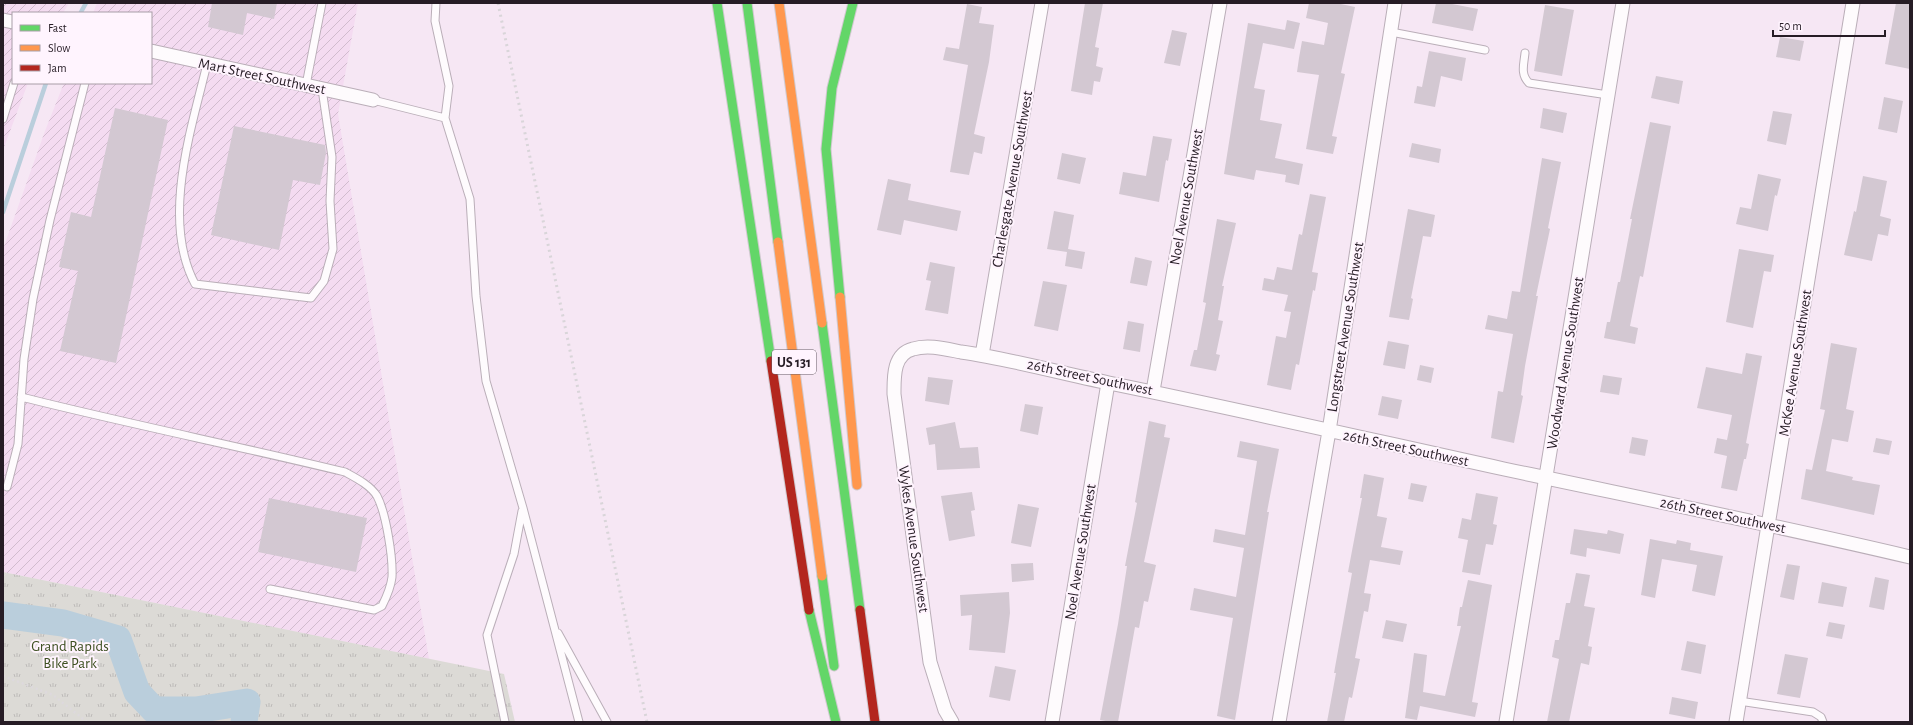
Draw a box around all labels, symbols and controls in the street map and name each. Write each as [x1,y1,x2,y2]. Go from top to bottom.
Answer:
legend [12,12,152,84]
scale bar [1773,12,1885,38]
text: 50 m [1779,20,1802,32]
text: Fast [48,22,67,34]
text: Slow [48,42,70,54]
street label: Mart Street Southwest [197,56,327,97]
text: Jam [48,62,67,74]
street label: Charlesgate Avenue Southwest [990,90,1035,268]
street label: Noel Avenue Southwest [1167,128,1206,266]
street label: Longstreet Avenue Southwest [1325,241,1366,413]
street label: Woodward Avenue Southwest [1544,276,1587,450]
street label: McKee Avenue Southwest [1776,288,1815,438]
road number: US 131 [772,350,816,374]
street label: 26th Street Southwest [1026,357,1154,398]
street label: 26th Street Southwest [1342,428,1470,469]
street label: Wykes Avenue Southwest [896,465,931,614]
street label: Noel Avenue Southwest [1062,483,1099,621]
street label: 26th Street Southwest [1659,495,1787,536]
park label: Grand Rapids Bike Park [31,639,109,671]

